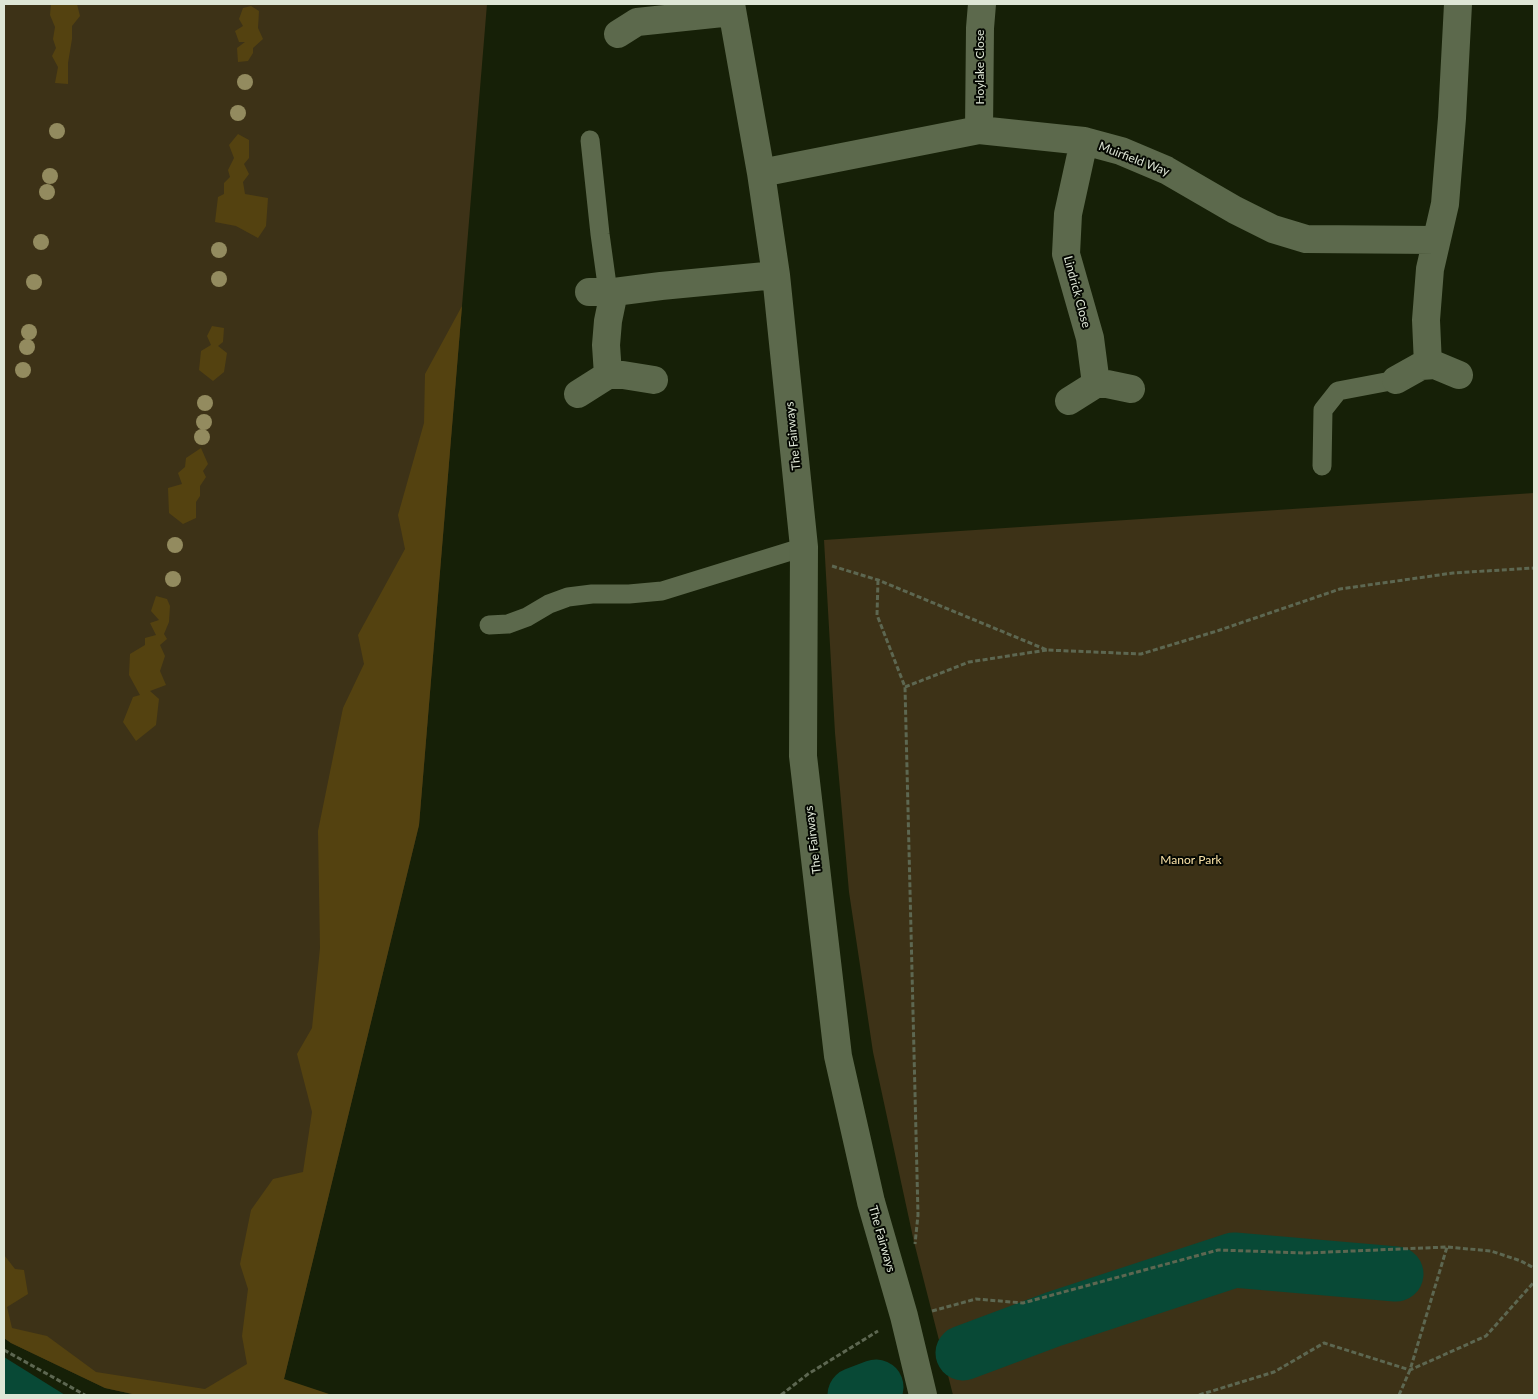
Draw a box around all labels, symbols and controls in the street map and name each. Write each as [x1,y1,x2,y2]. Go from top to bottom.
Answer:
street label: Hoylake Close [973,30,987,104]
street label: Muirfield Way [1097,139,1171,179]
street label: Lindrick Close [1060,254,1094,330]
street label: The Fairways [782,401,804,471]
street label: The Fairways [802,805,824,875]
park label: Manor Park [1160,853,1222,867]
street label: The Fairways [866,1204,898,1274]

